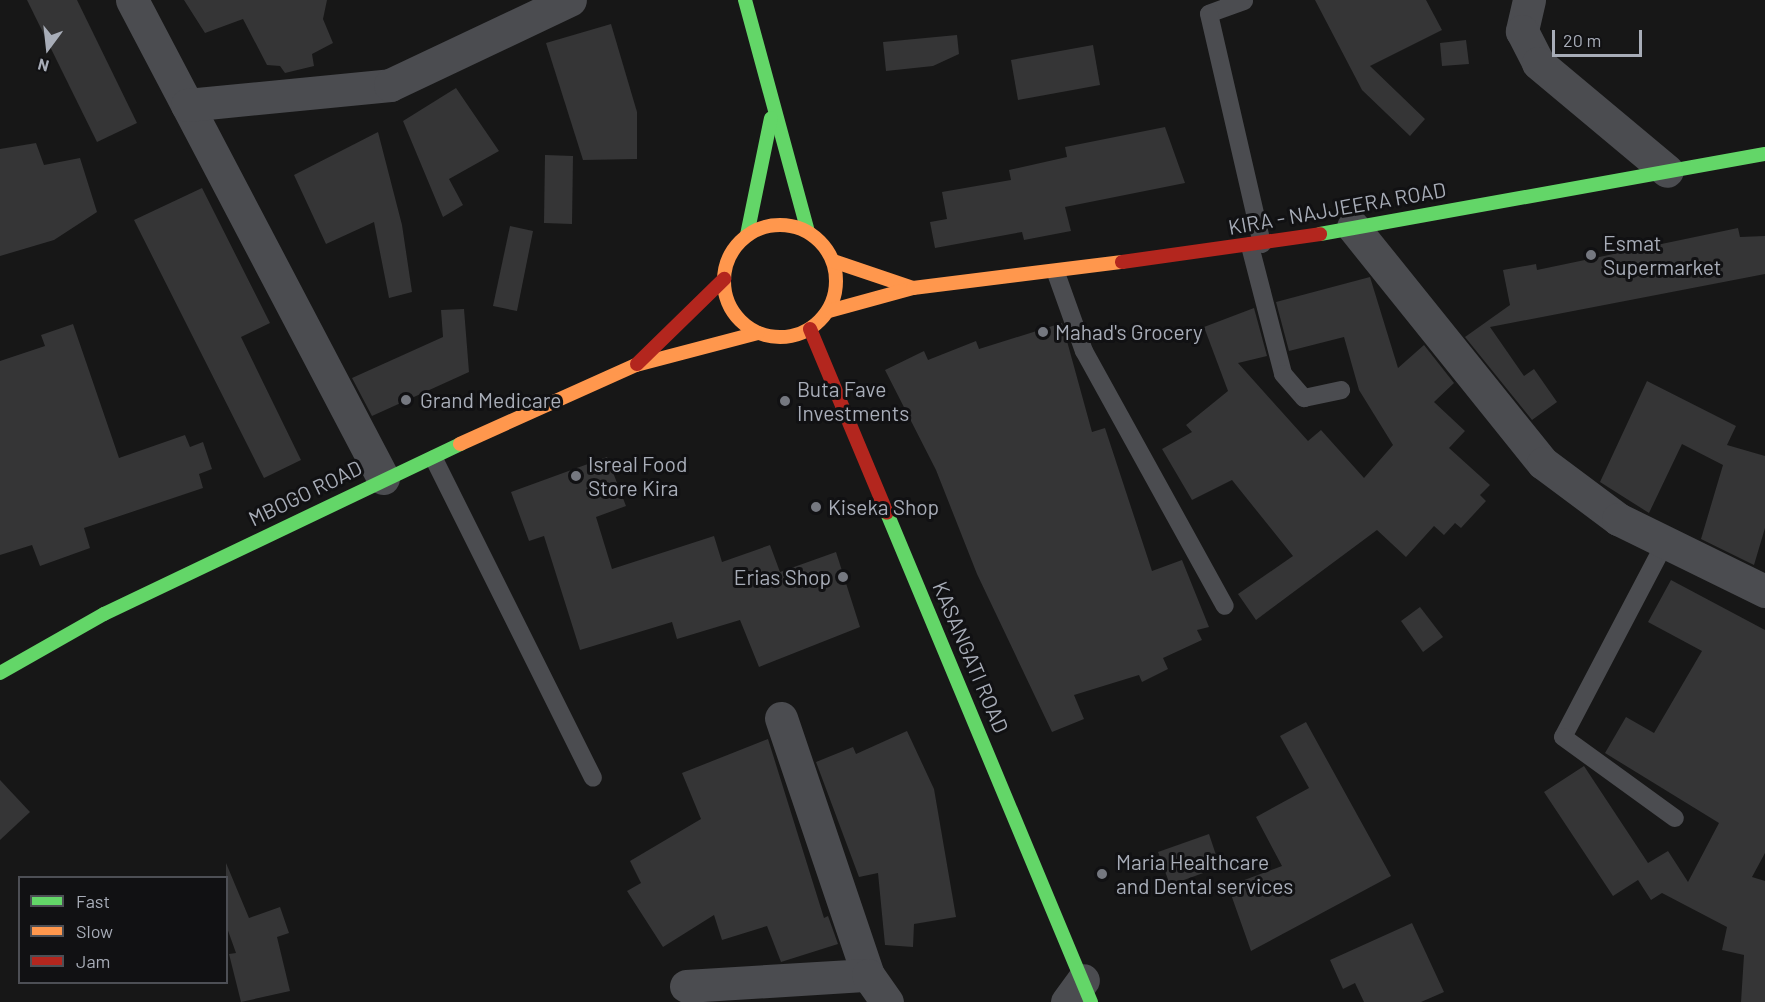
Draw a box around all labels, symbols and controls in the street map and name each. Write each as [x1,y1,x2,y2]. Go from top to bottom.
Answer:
north arrow [18,18,78,78]
scale bar [1555,18,1645,56]
text: 20 m [1563,29,1601,51]
text: N [36,55,51,76]
street label: KIRA - NAJJEERA ROAD [1226,176,1448,240]
place label: Esmat Supermarket [1603,230,1721,280]
marker: Esmat Supermarket [1584,248,1598,262]
place label: Mahad's Grocery [1055,319,1203,345]
marker: Mahad's Grocery [1036,325,1050,339]
place label: Buta Fave Investments [797,376,909,426]
place label: Grand Medicare [420,387,561,413]
marker: Grand Medicare [397,391,415,409]
marker: Buta Fave Investments [778,394,792,408]
place label: Isreal Food Store Kira [588,451,687,501]
street label: MBOGO ROAD [244,455,366,531]
marker: Isreal Food Store Kira [569,469,583,483]
place label: Kiseka Shop [828,494,939,520]
marker: Kiseka Shop [809,500,823,514]
place label: Erias Shop [734,564,831,590]
marker: Erias Shop [836,570,850,584]
street label: KASANGATI ROAD [928,577,1014,737]
place label: Maria Healthcare and Dental services [1116,849,1293,899]
marker: Maria Healthcare and Dental services [1093,865,1111,883]
legend [18,876,228,984]
text: Fast [76,890,110,912]
text: Slow [76,920,113,942]
text: Jam [76,950,110,972]

